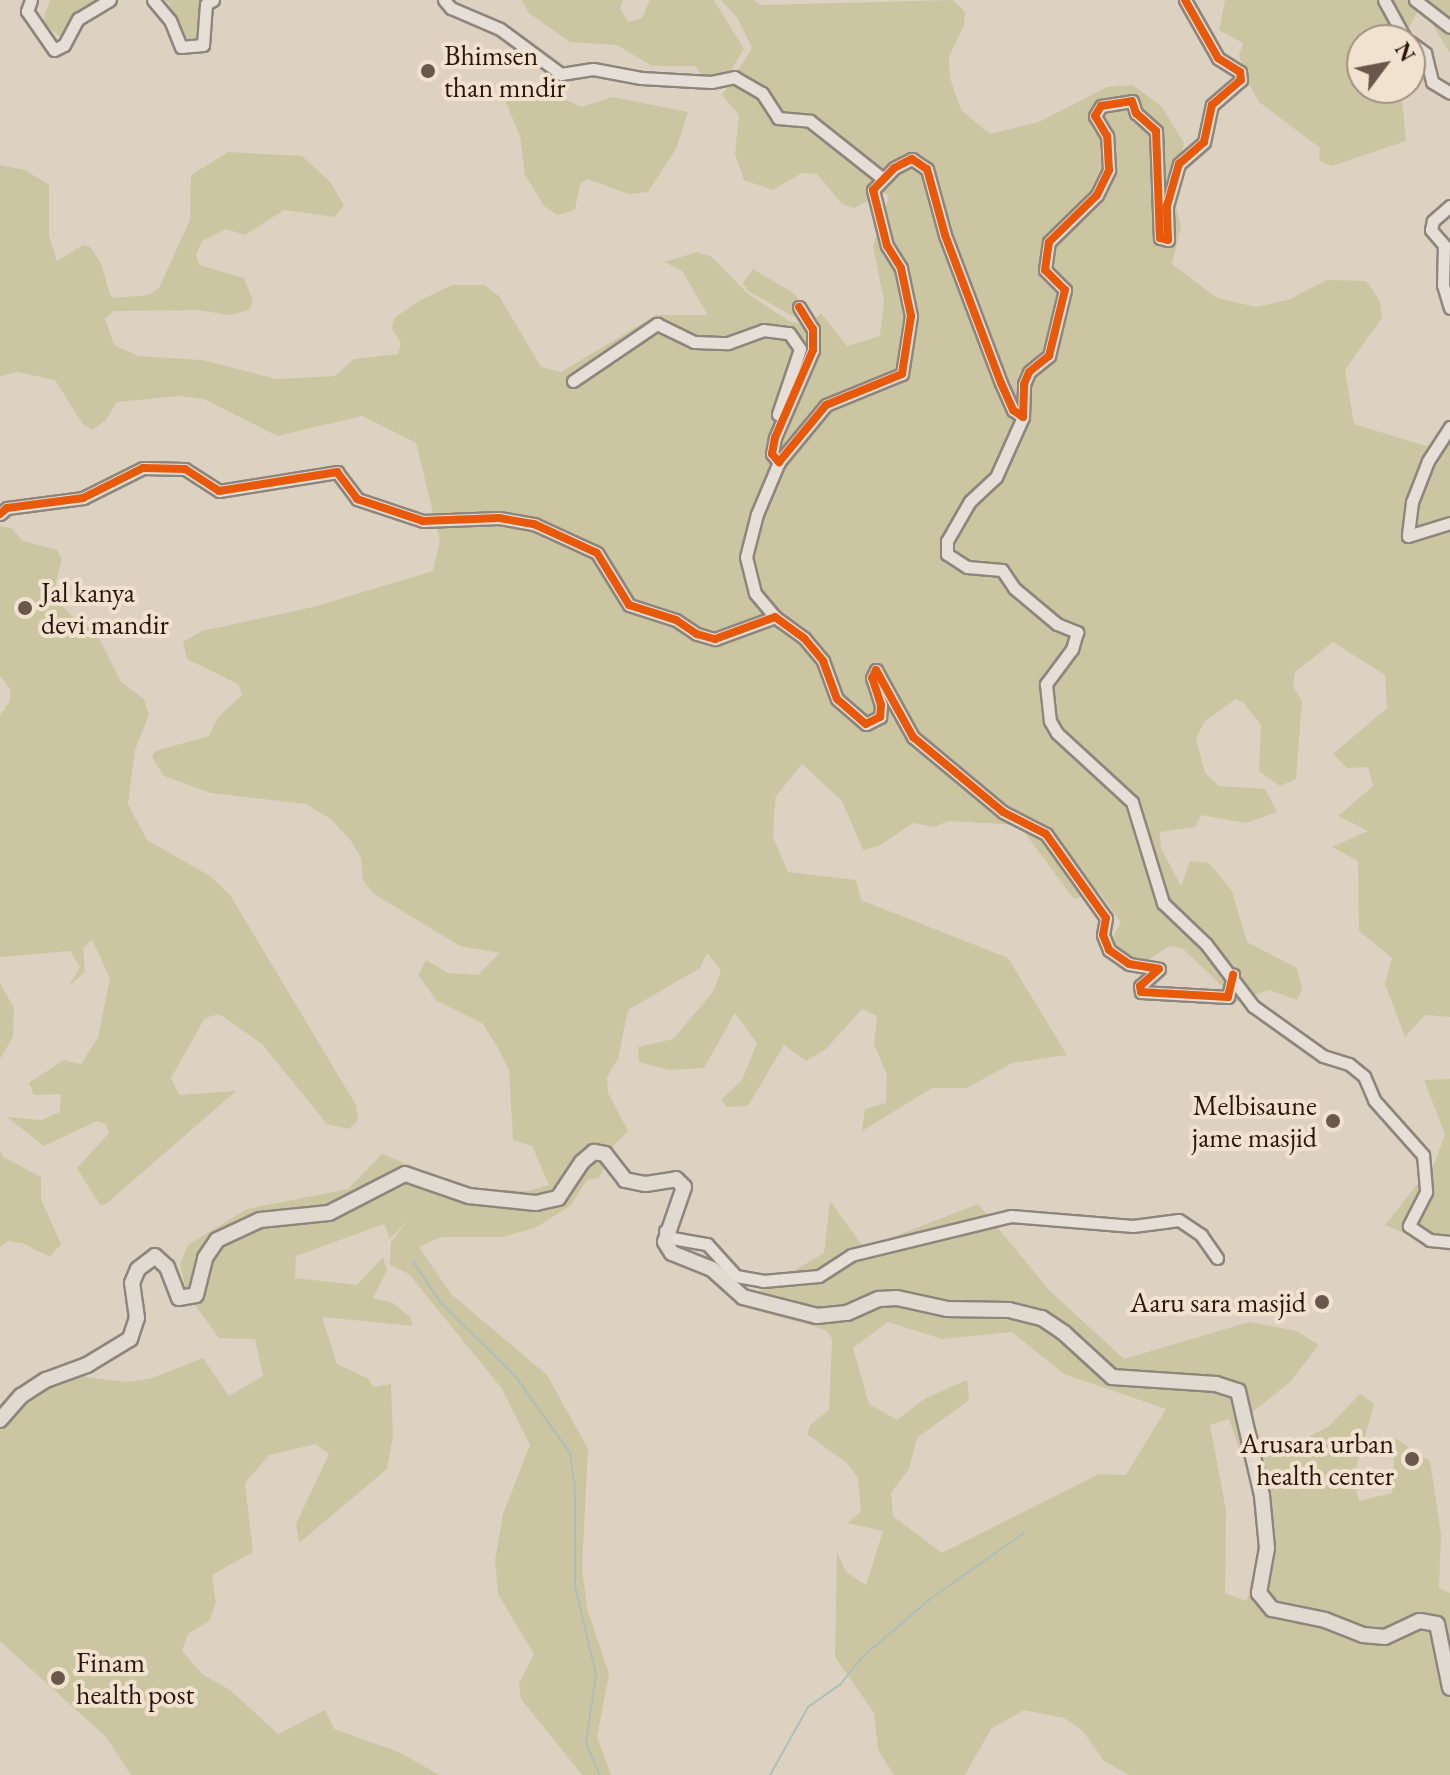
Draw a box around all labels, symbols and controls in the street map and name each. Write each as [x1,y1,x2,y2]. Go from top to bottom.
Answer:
north arrow [1346,24,1426,104]
text: N [1388,37,1422,67]
place label: Bhimsen than mndir [444,38,566,104]
marker: Bhimsen than mndir [419,62,437,80]
place label: Jal kanya devi mandir [41,575,169,641]
marker: Jal kanya devi mandir [16,599,34,617]
place label: Melbisaune jame masjid [1192,1088,1317,1154]
marker: Melbisaune jame masjid [1324,1112,1342,1130]
place label: Aaru sara masjid [1130,1285,1306,1319]
marker: Aaru sara masjid [1313,1293,1331,1311]
place label: Arusara urban health center [1240,1426,1394,1492]
marker: Arusara urban health center [1401,1448,1423,1470]
place label: Finam health post [76,1645,194,1711]
marker: Finam health post [47,1667,69,1689]

